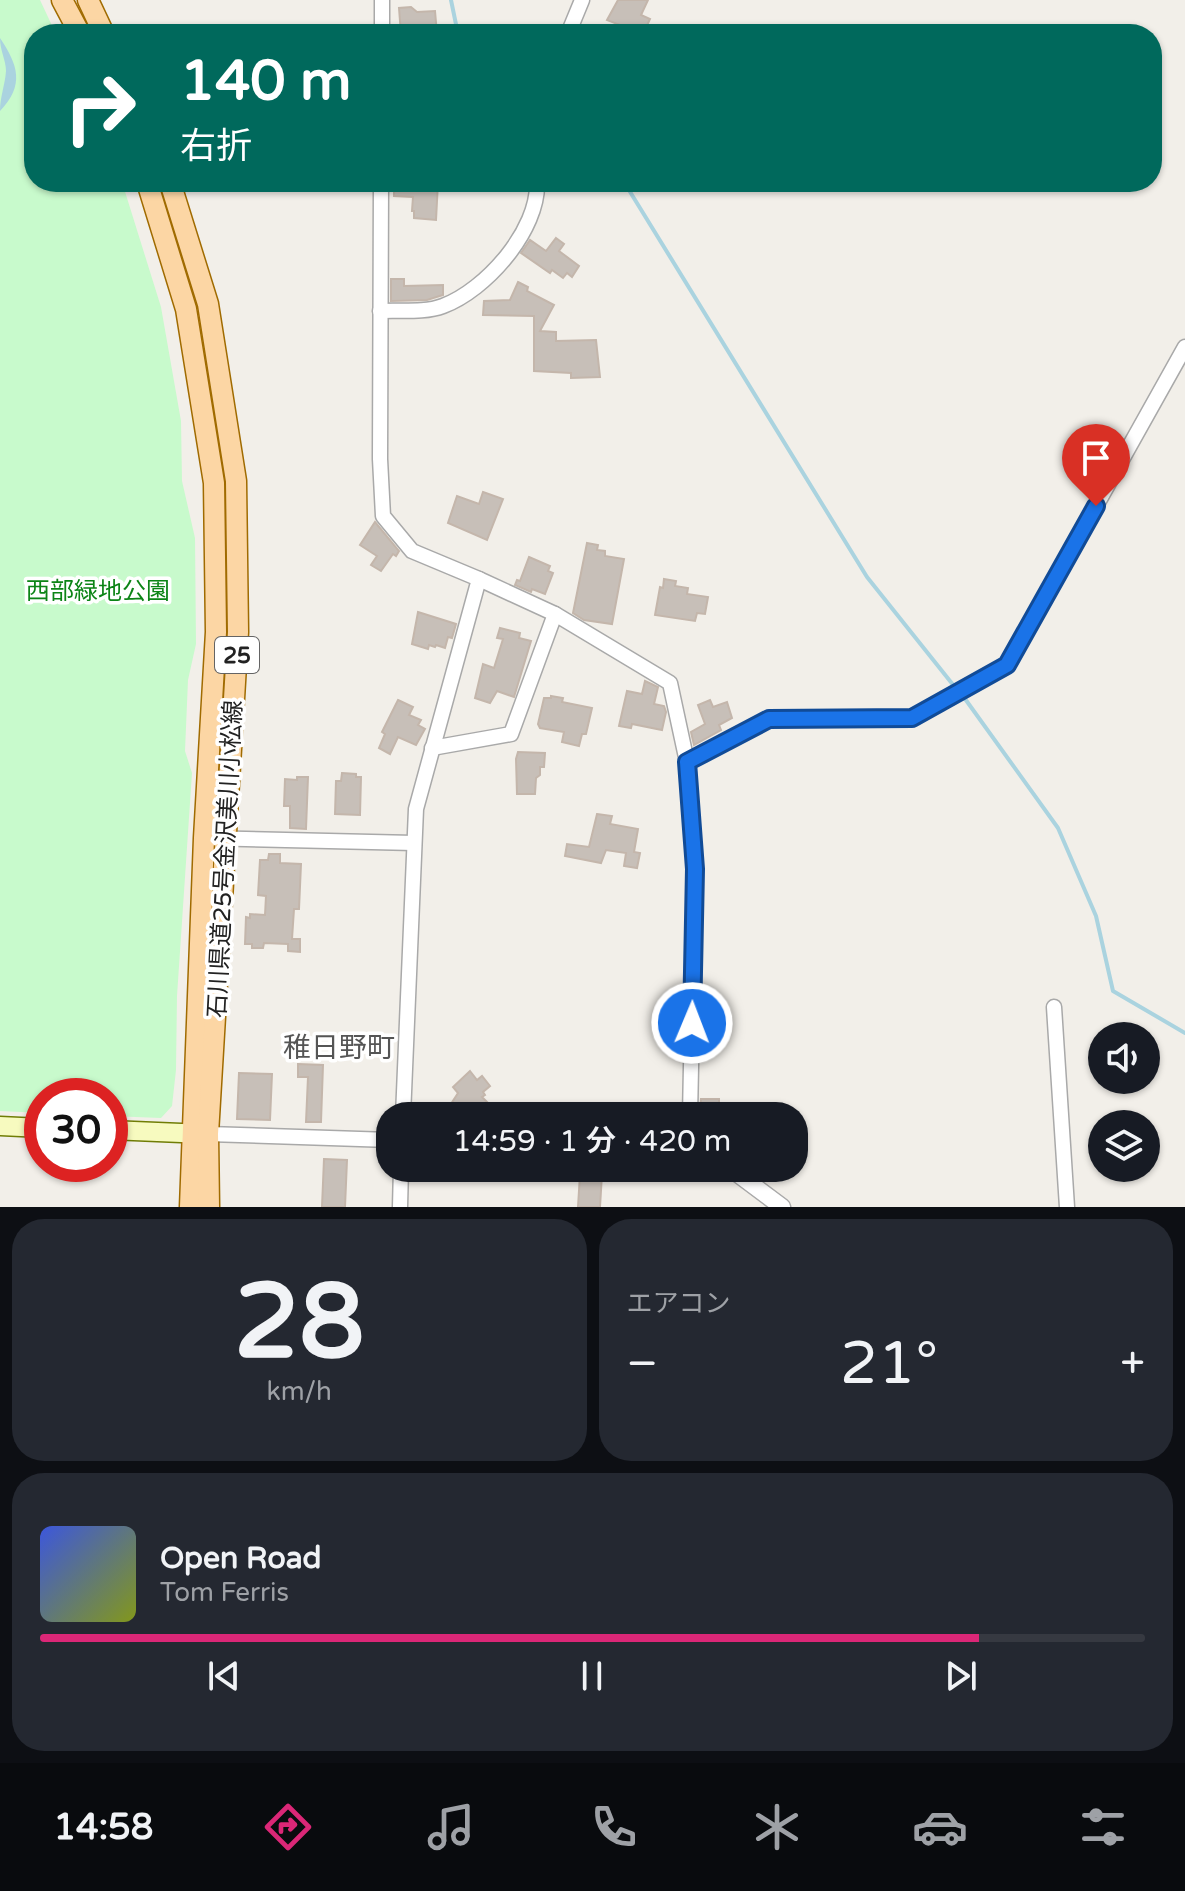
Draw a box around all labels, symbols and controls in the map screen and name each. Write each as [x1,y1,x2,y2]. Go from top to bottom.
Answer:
text: 140 m [180,48,351,115]
icon: right [48,56,152,160]
text: 右折 [180,125,252,168]
pin [1062,424,1130,506]
icon: arrive [1074,436,1118,480]
park label: 西部緑地公園 [26,577,170,606]
road number: 25 [215,637,259,673]
street label: 石川県道25号金沢美川小松線 [203,699,248,1019]
position arrow [650,981,734,1065]
map controls [1088,1022,1160,1182]
button: sound [1088,1022,1160,1094]
district label: 稚日野町 [283,1031,395,1065]
speed limit sign: 30 [24,1078,128,1182]
button: layers [1088,1110,1160,1182]
text: 14:59 · 1 分 · 420 m [453,1123,731,1160]
text: 28 [234,1261,365,1386]
text: エアコン [627,1288,731,1319]
text: 21° [840,1328,938,1400]
text: − [627,1338,658,1391]
text: + [1120,1338,1145,1391]
text: km/h [267,1376,332,1407]
text: Open Road [160,1540,321,1577]
text: Tom Ferris [160,1577,289,1608]
icon: previous [202,1654,246,1698]
icon: pause [570,1654,614,1698]
icon: next [939,1654,983,1698]
icon: directions [260,1799,316,1855]
icon: music [423,1799,479,1855]
icon: phone [586,1799,642,1855]
icon: climate [749,1799,805,1855]
icon: car [912,1799,968,1855]
icon: filters [1075,1799,1131,1855]
text: 14:58 [54,1806,153,1849]

